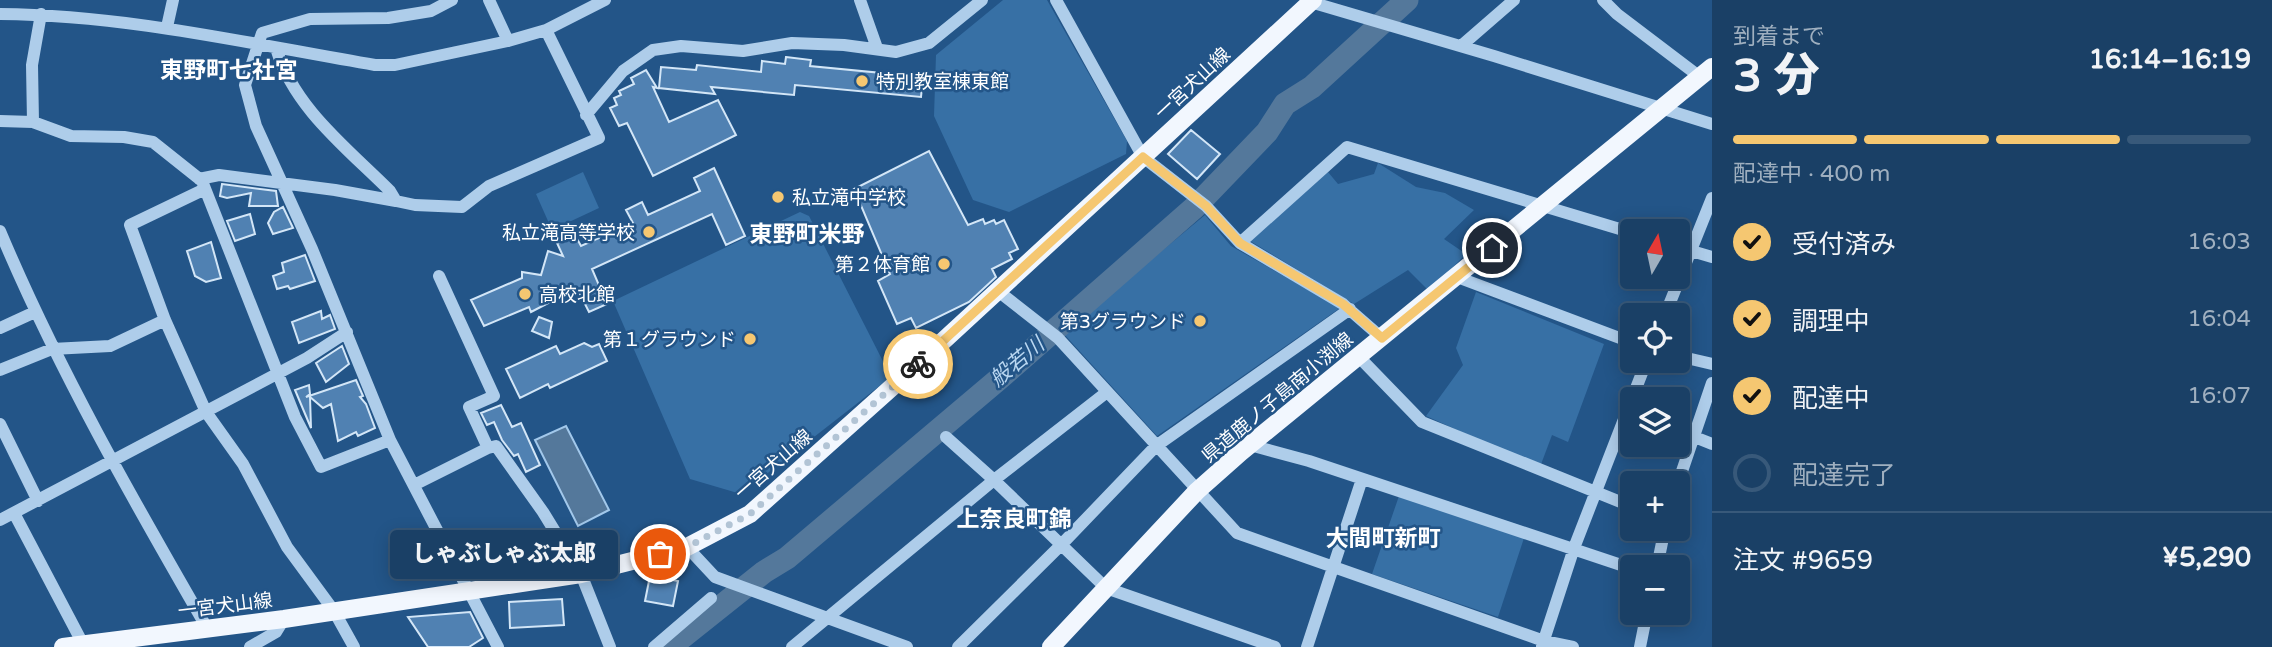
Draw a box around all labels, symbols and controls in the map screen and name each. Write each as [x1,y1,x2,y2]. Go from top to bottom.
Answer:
text: 到着まで [1733,23,1825,51]
street label: 一宮犬山線 [1150,43,1235,124]
text: 16:14–16:19 [2089,44,2251,75]
text: 3 分 [1733,49,1820,104]
district label: 東野町七社宮 [160,57,298,85]
place label: 特別教室棟東館 [876,71,1009,93]
marker: 特別教室棟東館 [854,73,870,89]
text: 配達中 · 400 m [1733,160,1890,188]
place label: 私立滝中学校 [792,187,906,209]
marker: 私立滝中学校 [770,189,786,205]
pin [1462,218,1522,278]
north arrow [1620,219,1690,289]
map controls [1620,219,1690,625]
district label: 東野町米野 [750,221,865,249]
place label: 私立滝高等学校 [502,222,635,244]
icon: check [1733,223,1771,261]
marker: 私立滝高等学校 [641,224,657,240]
text: 16:03 [2187,228,2251,256]
icon: home [1473,229,1511,267]
text: 受付済み [1792,229,1896,260]
place label: 第２体育館 [835,254,930,276]
marker: 第２体育館 [936,256,952,272]
place label: 高校北館 [539,284,615,306]
marker: 高校北館 [517,286,533,302]
icon: check [1733,300,1771,338]
button: locate [1620,303,1690,373]
text: 16:04 [2187,305,2251,333]
text: 調理中 [1792,306,1870,337]
place label: 第3グラウンド [1060,311,1186,333]
marker: 第3グラウンド [1192,313,1208,329]
street label: 県道鹿ノ子島南小渕線 [1198,328,1357,467]
place label: 第１グラウンド [603,329,736,351]
courier [883,329,953,399]
marker: 第１グラウンド [742,331,758,347]
water label: 般若川 [985,331,1051,392]
icon: bike [899,345,937,383]
icon: check [1733,377,1771,415]
text: 16:07 [2187,382,2251,410]
text: 配達中 [1792,383,1870,414]
button: layers [1620,387,1690,457]
street label: 一宮犬山線 [731,425,817,504]
text: 配達完了 [1792,460,1896,491]
button: + [1620,471,1690,541]
district label: 上奈良町錦 [957,506,1072,534]
pin [630,524,690,584]
district label: 大間町新町 [1326,525,1441,553]
callout: しゃぶしゃぶ太郎 [391,530,618,578]
icon: bag [641,535,679,573]
text: しゃぶしゃぶ太郎 [412,540,596,568]
text: ¥5,290 [2162,542,2251,573]
text: 注文 #9659 [1733,545,1873,576]
button: − [1620,555,1690,625]
street label: 一宮犬山線 [177,589,274,623]

